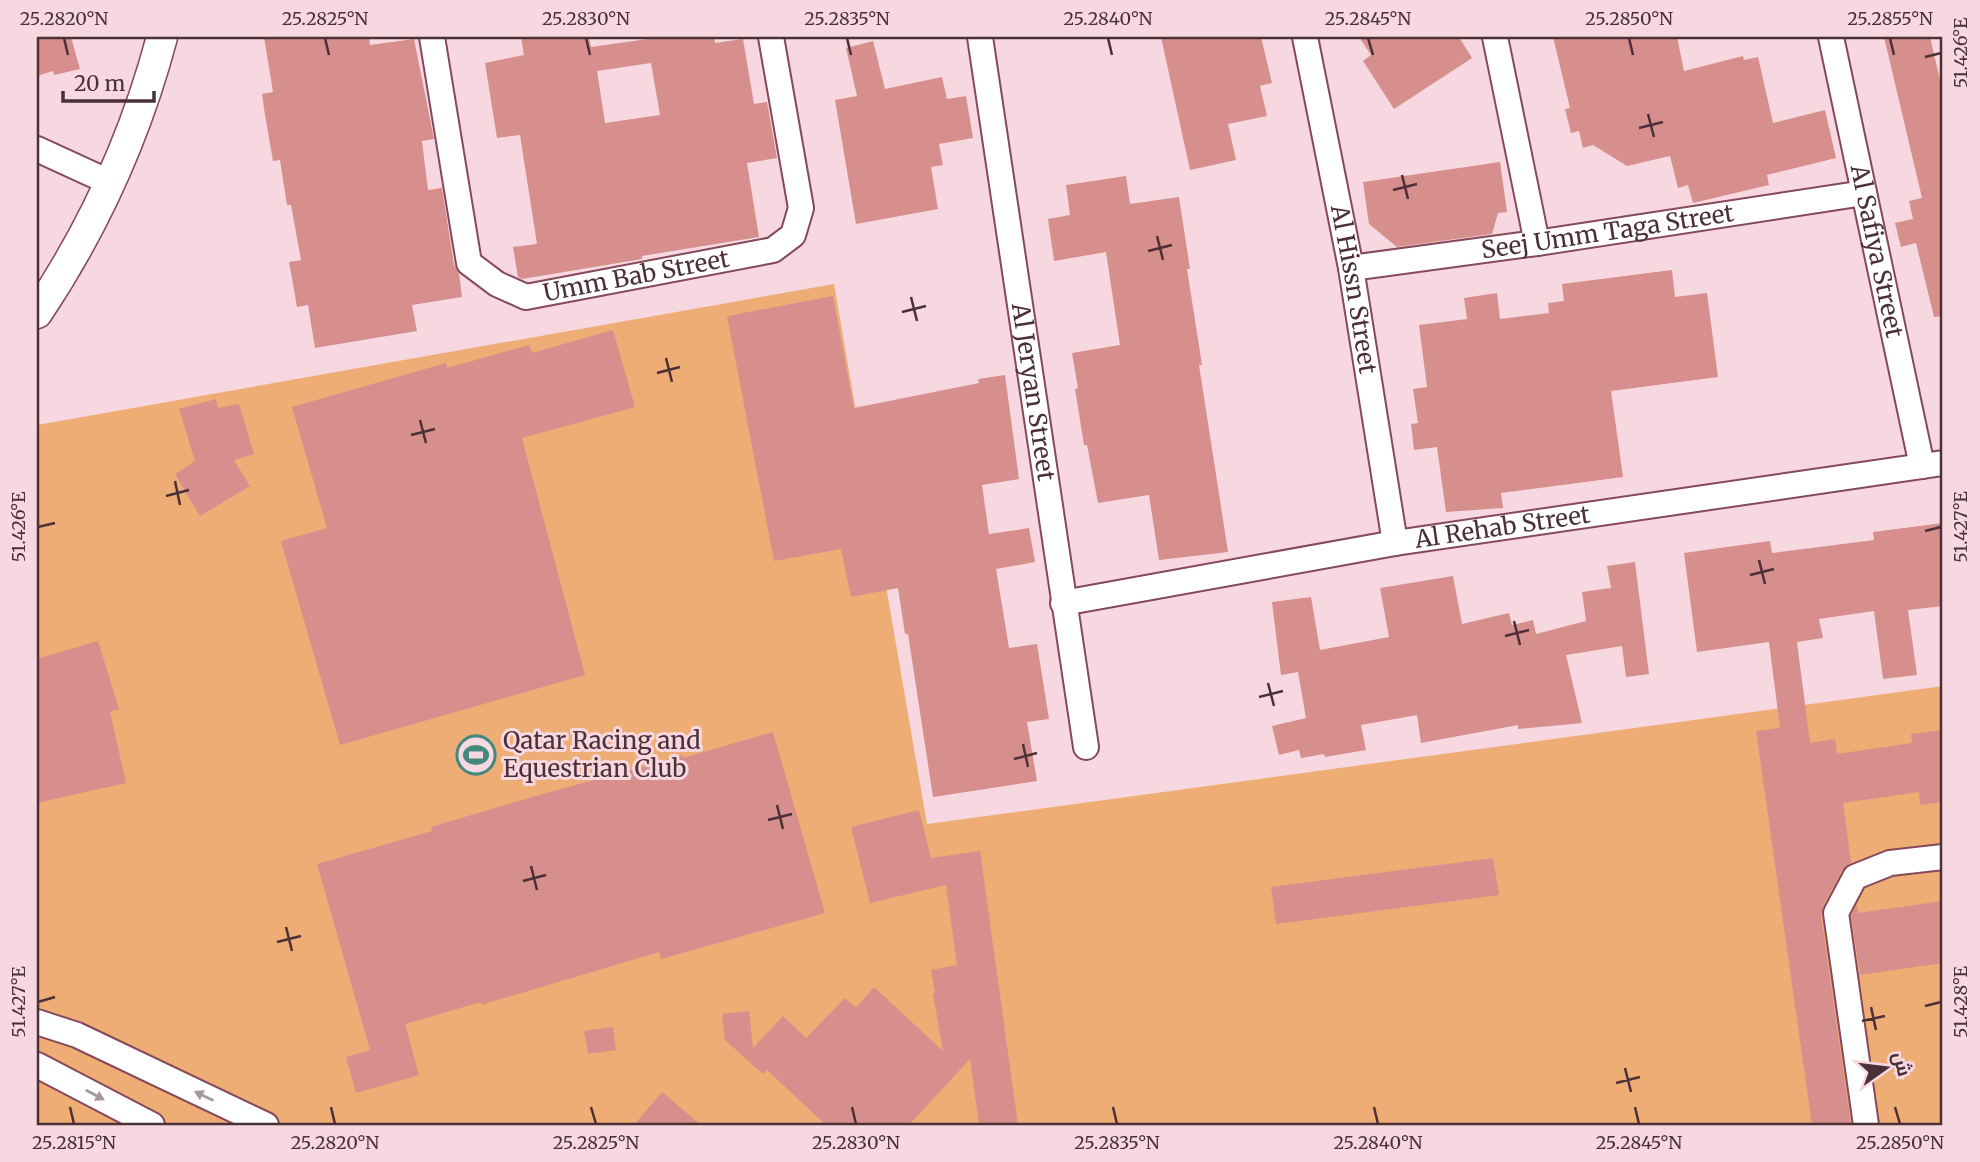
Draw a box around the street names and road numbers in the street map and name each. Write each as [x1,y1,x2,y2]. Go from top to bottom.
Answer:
street label: Al Safiya Street [1843,161,1910,341]
street label: Seej Umm Taga Street [1479,197,1736,265]
street label: Al Hissn Street [1324,201,1384,377]
street label: Umm Bab Street [540,243,732,308]
street label: Al Jeryan Street [1005,300,1062,484]
street label: Al Rehab Street [1412,499,1593,555]

